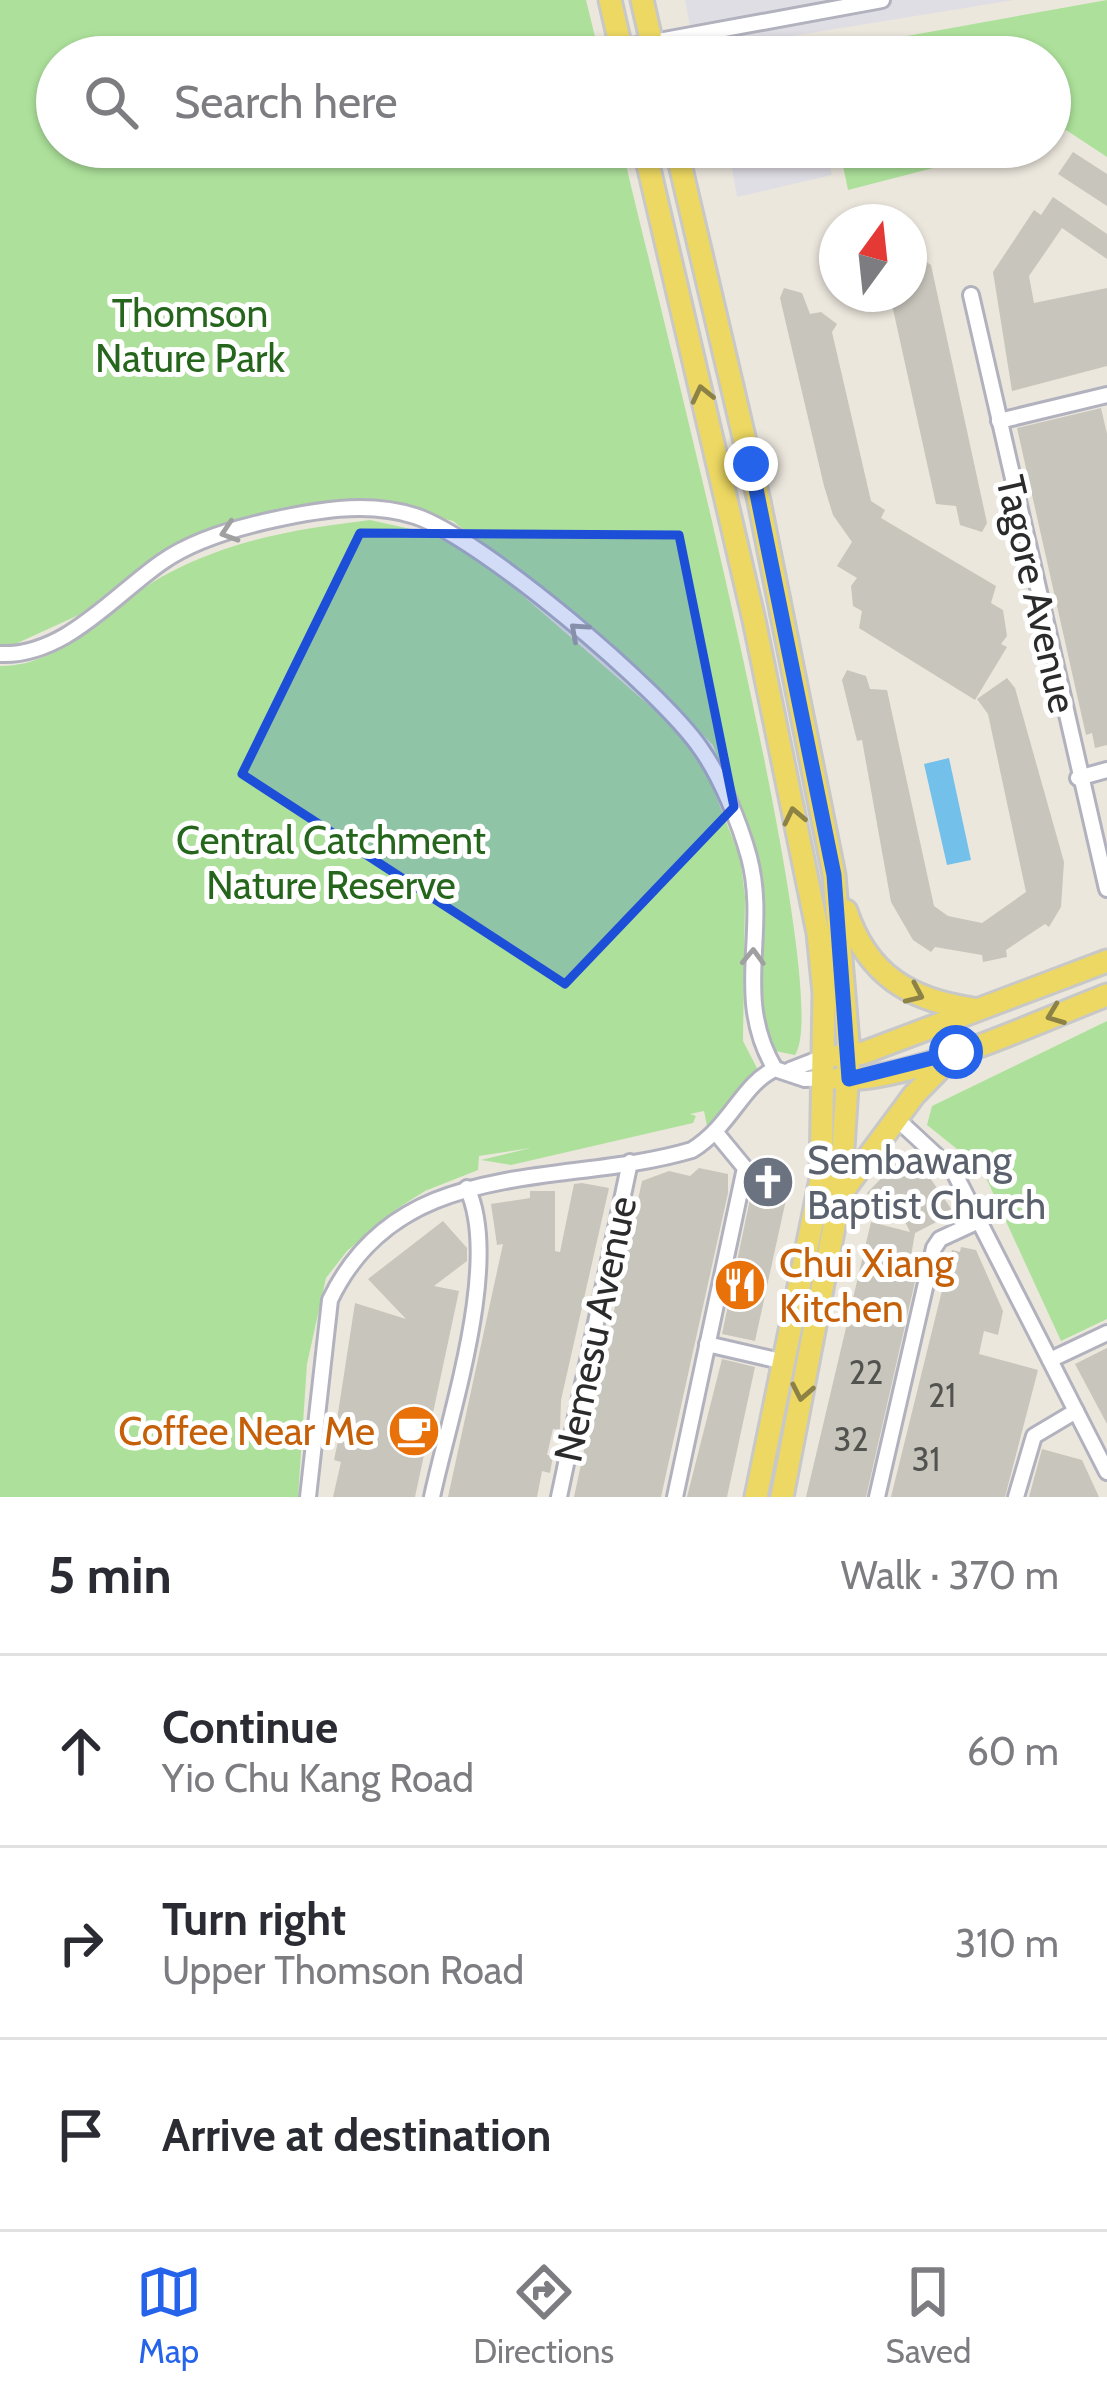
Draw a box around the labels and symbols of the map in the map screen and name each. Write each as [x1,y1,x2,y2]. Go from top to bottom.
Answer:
north arrow [819,204,927,312]
park label: Thomson Nature Park [95,289,285,382]
one-way arrow [691,385,716,405]
route end [724,437,778,491]
street label: Tagore Avenue [986,471,1088,717]
one-way arrow [219,518,240,543]
one-way arrow [570,624,592,645]
one-way arrow [782,807,807,827]
park label: Central Catchment Nature Reserve [176,816,486,909]
one-way arrow [740,947,766,966]
one-way arrow [903,979,924,1003]
one-way arrow [1045,1000,1066,1025]
route start [929,1025,983,1079]
place label: Sembawang Baptist Church [807,1136,1046,1229]
church icon: Sembawang Baptist Church [740,1154,796,1210]
street label: Nemesu Avenue [543,1192,647,1466]
place label: Chui Xiang Kitchen [779,1239,954,1332]
restaurant icon: Chui Xiang Kitchen [712,1257,768,1313]
house number: 22 [849,1352,883,1392]
house number: 21 [928,1375,956,1415]
one-way arrow [790,1382,816,1402]
cafe icon: Coffee Near Me [386,1403,442,1459]
place label: Coffee Near Me [118,1407,375,1455]
house number: 32 [833,1419,869,1459]
house number: 31 [912,1439,940,1479]

